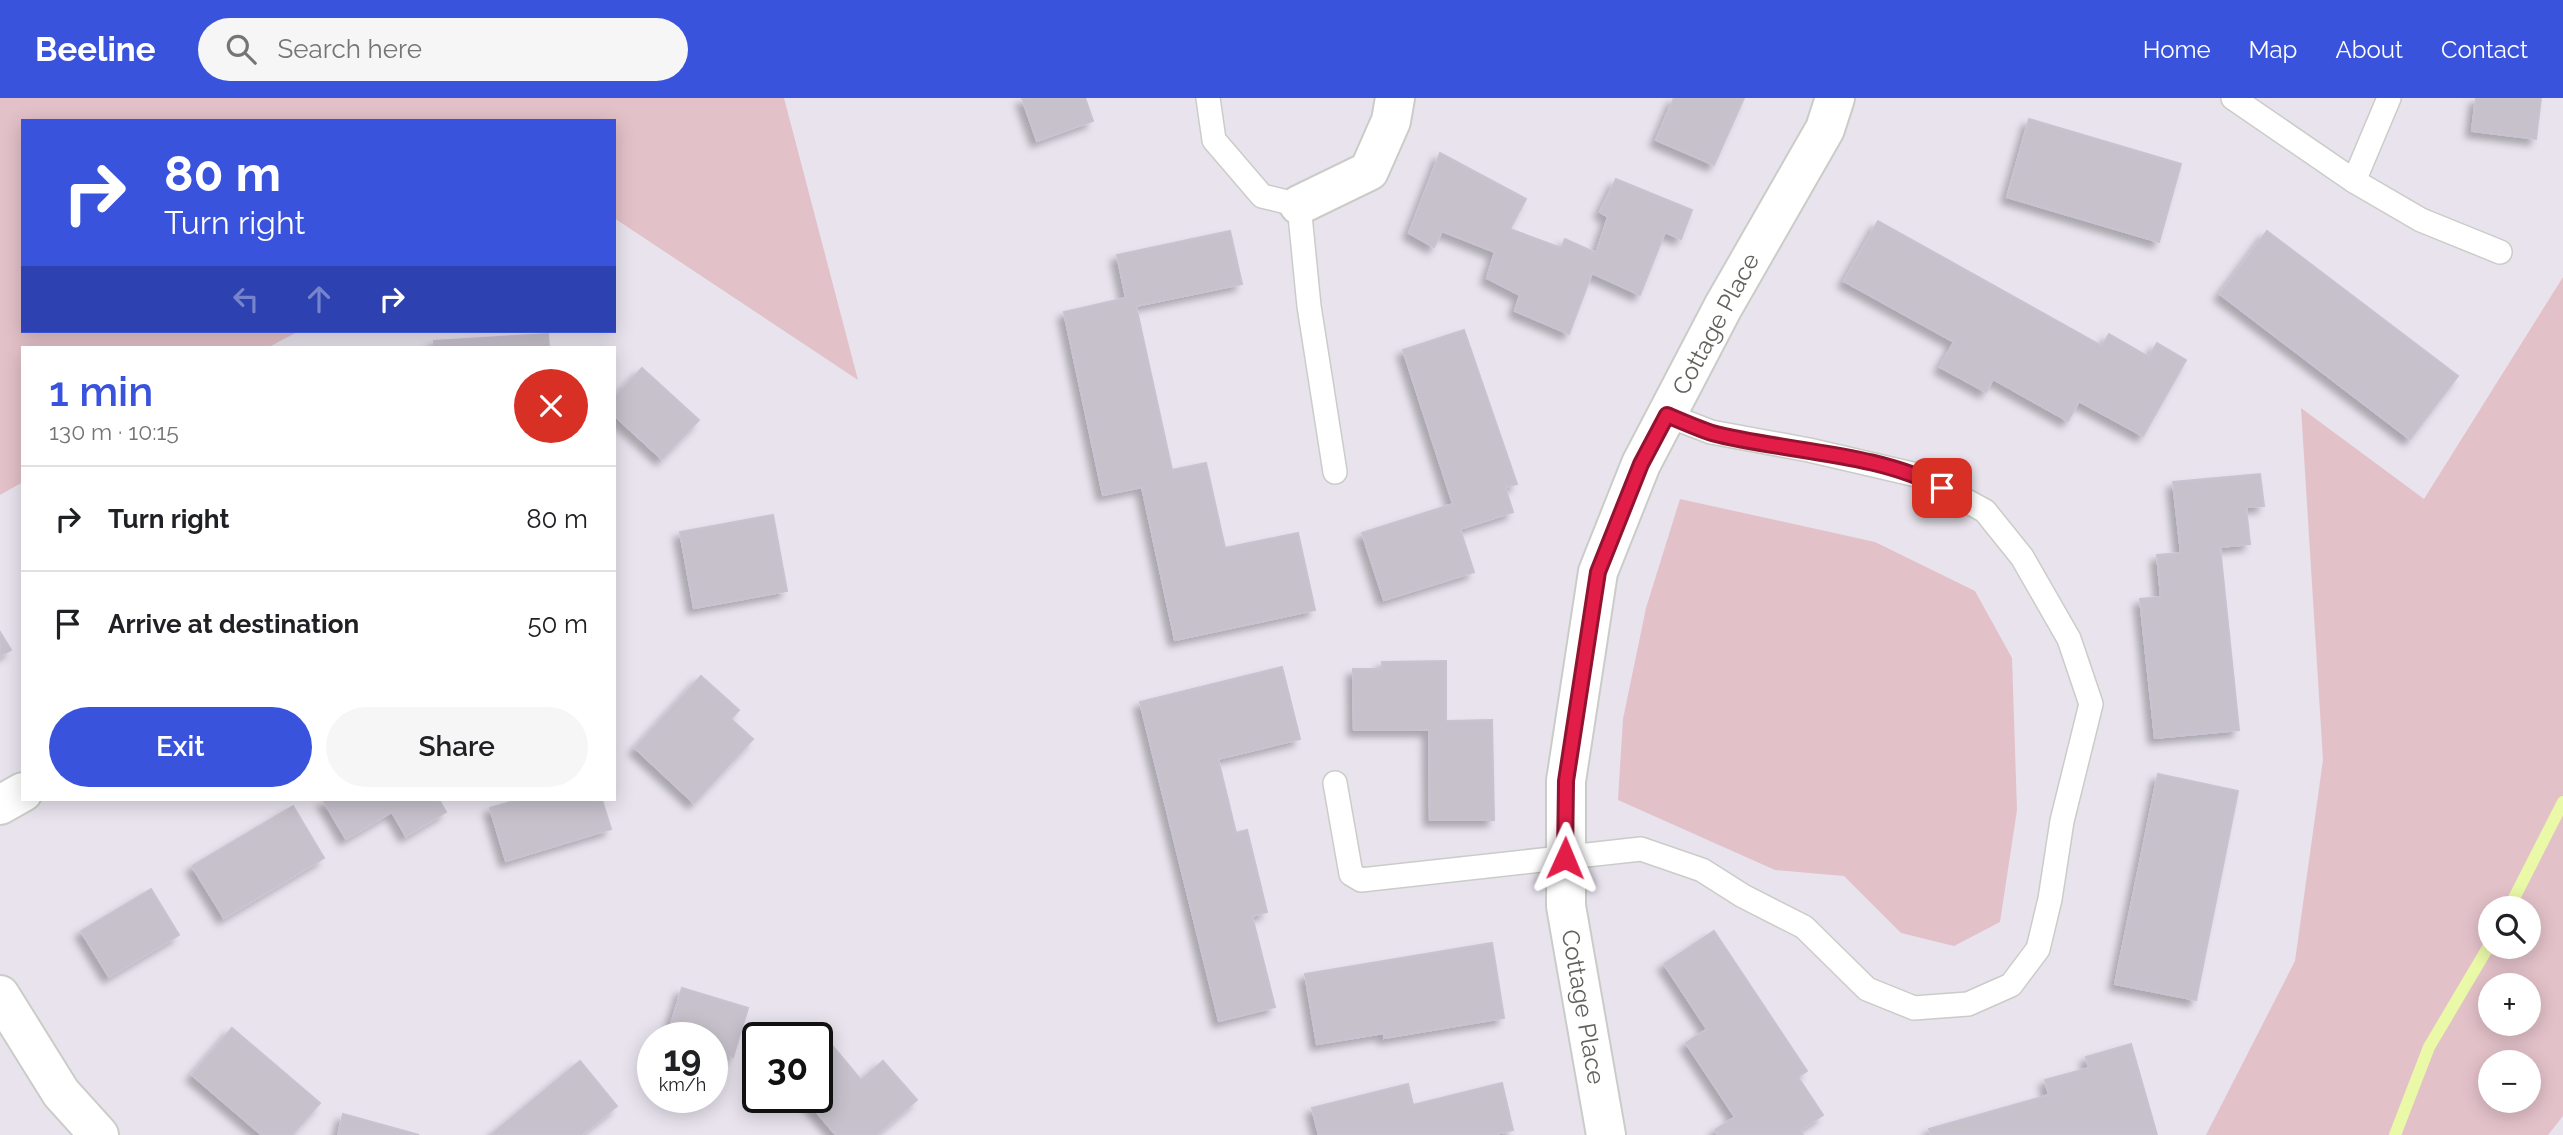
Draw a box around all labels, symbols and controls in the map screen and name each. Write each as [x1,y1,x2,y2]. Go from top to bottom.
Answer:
search box [198,18,688,81]
text: Beeline [35,30,156,69]
icon: search [222,30,260,68]
text: Search here [278,34,422,64]
text: Home [2143,35,2211,64]
text: Map [2249,35,2297,64]
text: About [2335,35,2403,64]
text: Contact [2441,35,2528,64]
text: 80 m [164,145,281,202]
icon: right [49,147,140,238]
text: Turn right [164,204,305,241]
street label: Cottage Place [1666,248,1765,400]
icon: left [227,280,265,318]
icon: ahead [300,280,338,318]
icon: right [373,280,411,318]
text: 1 min [49,367,153,416]
button: close [514,369,588,443]
text: 130 m · 10:15 [49,418,179,445]
pin [1912,458,1972,518]
icon: arrive [1923,469,1961,507]
icon: right [49,500,87,538]
text: Turn right [108,504,229,534]
text: 80 m [526,504,588,534]
icon: arrive [49,605,87,643]
text: Arrive at destination [108,609,359,639]
text: 50 m [527,609,588,639]
button: Exit [49,707,312,787]
button: Share [326,707,588,787]
position arrow [1528,821,1602,895]
map controls [2478,896,2541,1113]
button: search [2478,896,2541,959]
street label: Cottage Place [1556,927,1611,1086]
button: + [2478,973,2541,1036]
speed limit sign: 30 [742,1022,833,1113]
text: 19 [664,1038,701,1079]
button: − [2478,1050,2541,1113]
text: km/h [659,1074,706,1095]

